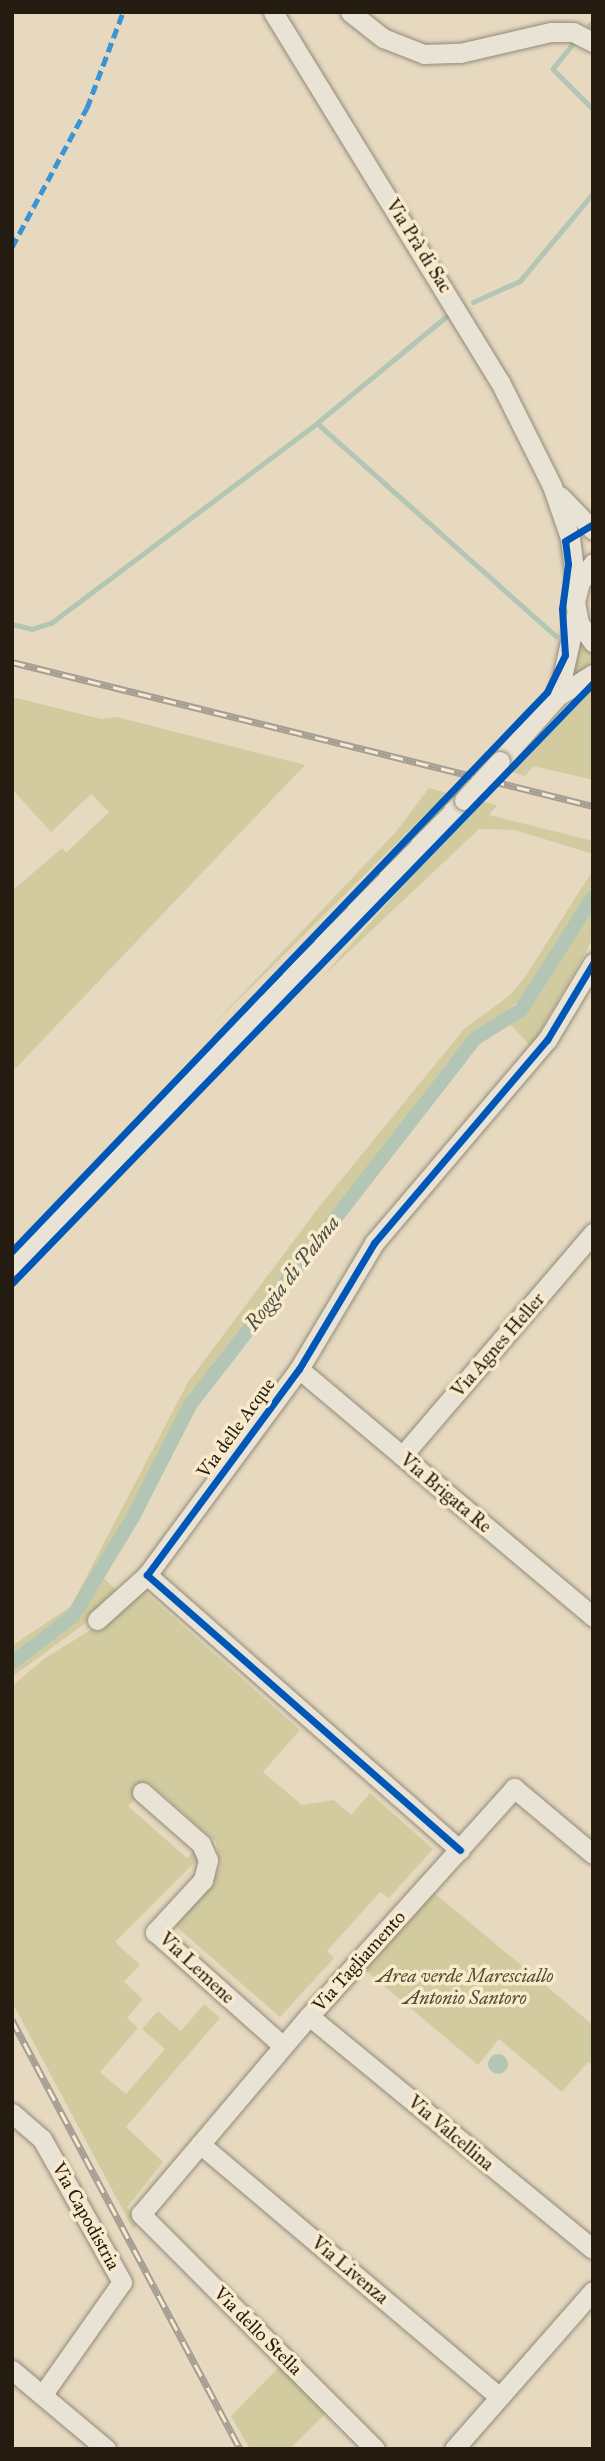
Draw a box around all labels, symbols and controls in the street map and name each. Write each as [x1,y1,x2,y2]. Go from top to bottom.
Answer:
street label: Via Prà di Sac [381,195,457,297]
water label: Roggia di Palma [239,1211,345,1335]
street label: Via Agnes Heller [446,1288,550,1402]
street label: Via delle Acque [192,1374,280,1482]
street label: Via Brigata Re [396,1448,496,1538]
street label: Via Tagliamento [308,1906,410,2016]
street label: Via Lemene [155,1927,239,2009]
park label: Area verde Maresciallo Antonio Santoro [377,1965,553,2009]
street label: Via Valcellina [403,2090,499,2176]
street label: Via Capodistria [47,2158,125,2274]
street label: Via Livenza [307,2231,393,2309]
street label: Via dello Stella [209,2282,307,2380]

